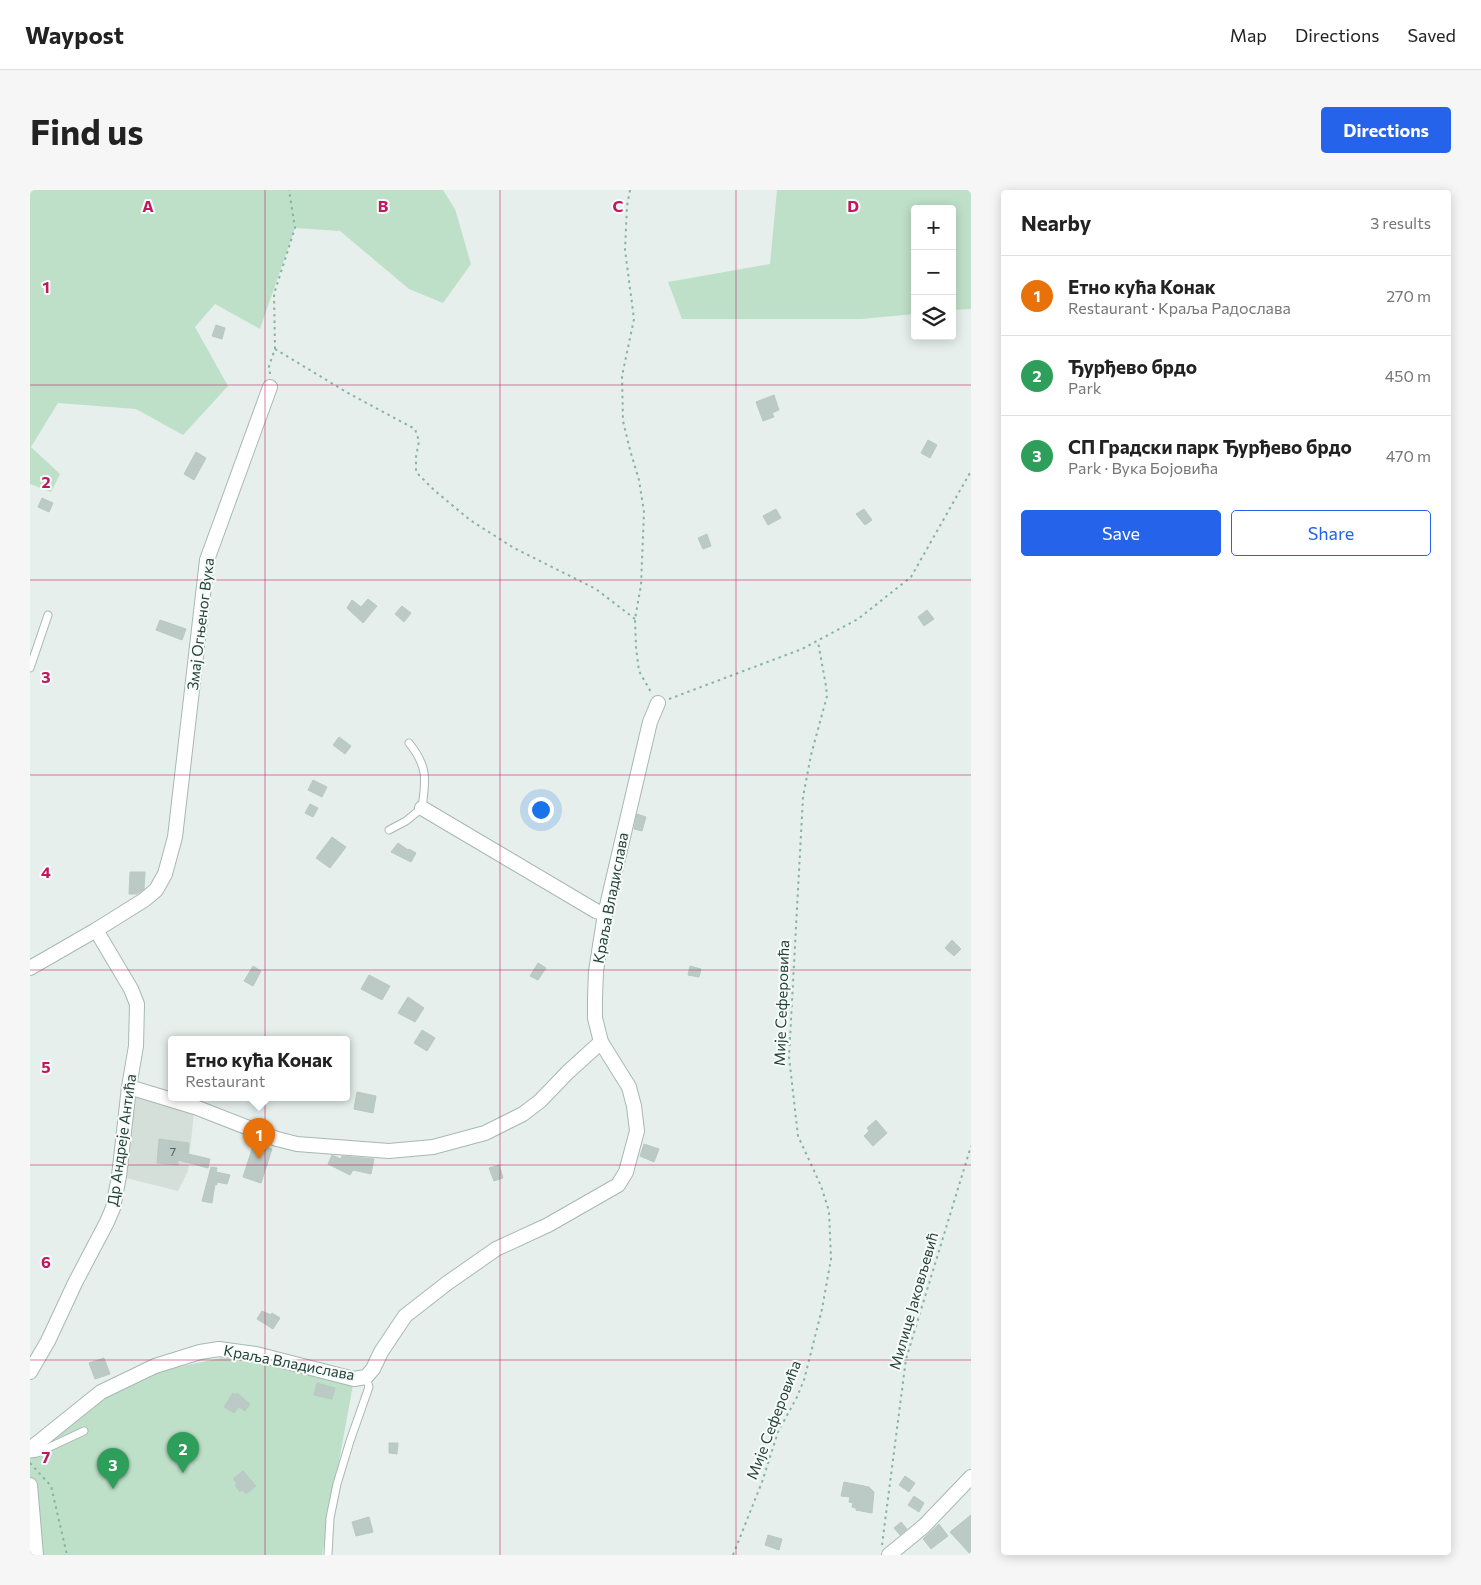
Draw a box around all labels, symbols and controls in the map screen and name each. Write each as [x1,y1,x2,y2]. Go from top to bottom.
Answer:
text: Waypost [25,20,124,49]
text: Map [1230,24,1267,46]
text: Directions [1295,24,1379,46]
text: Saved [1407,24,1456,46]
button: Directions [1321,107,1451,153]
text: Find us [30,109,144,152]
text: A [142,196,154,215]
text: B [378,196,389,215]
text: C [613,196,624,215]
text: D [847,196,859,215]
map controls [911,205,956,340]
button: + [911,205,956,250]
text: Nearby [1021,210,1091,235]
text: 3 results [1370,213,1431,232]
button: − [911,250,956,295]
text: Етно кућа Конак [1068,275,1216,298]
text: 1 [42,277,50,296]
text: 1 [1033,286,1041,305]
text: 270 m [1386,286,1431,305]
button: layers [911,295,956,340]
text: Restaurant · Краља Радослава [1068,298,1291,317]
text: Ђурђево брдо [1068,355,1197,378]
text: 2 [1032,366,1042,385]
text: 450 m [1385,366,1431,385]
text: Park [1068,378,1101,397]
text: СП Градски парк Ђурђево брдо [1068,435,1352,458]
text: 3 [1032,446,1042,465]
text: 470 m [1386,446,1431,465]
text: Park · Вука Бојовића [1068,458,1218,477]
text: 2 [41,472,51,491]
button: Save [1021,510,1221,556]
button: Share [1231,510,1431,556]
street label: Змај Огњеног Вука [183,557,217,691]
text: 3 [41,667,51,686]
your location [528,797,554,823]
street label: Краља Владислава [588,831,632,965]
text: 4 [41,862,51,881]
street label: Мије Сеферовића [770,940,792,1066]
popup [168,1036,350,1101]
text: Етно кућа Конак [185,1048,333,1071]
text: 5 [41,1057,51,1076]
text: Restaurant [185,1071,265,1090]
street label: Др Андреје Антића [103,1073,139,1207]
pin: 1 [243,1118,275,1159]
house number: 7 [170,1144,176,1158]
street label: Милице Јаковљевић [885,1230,941,1372]
text: 6 [41,1252,51,1271]
street label: Краља Владислава [222,1340,356,1384]
street label: Мије Сеферовића [742,1358,804,1482]
pin: 2 [167,1432,199,1473]
text: 7 [42,1447,51,1466]
pin: 3 [97,1448,129,1489]

